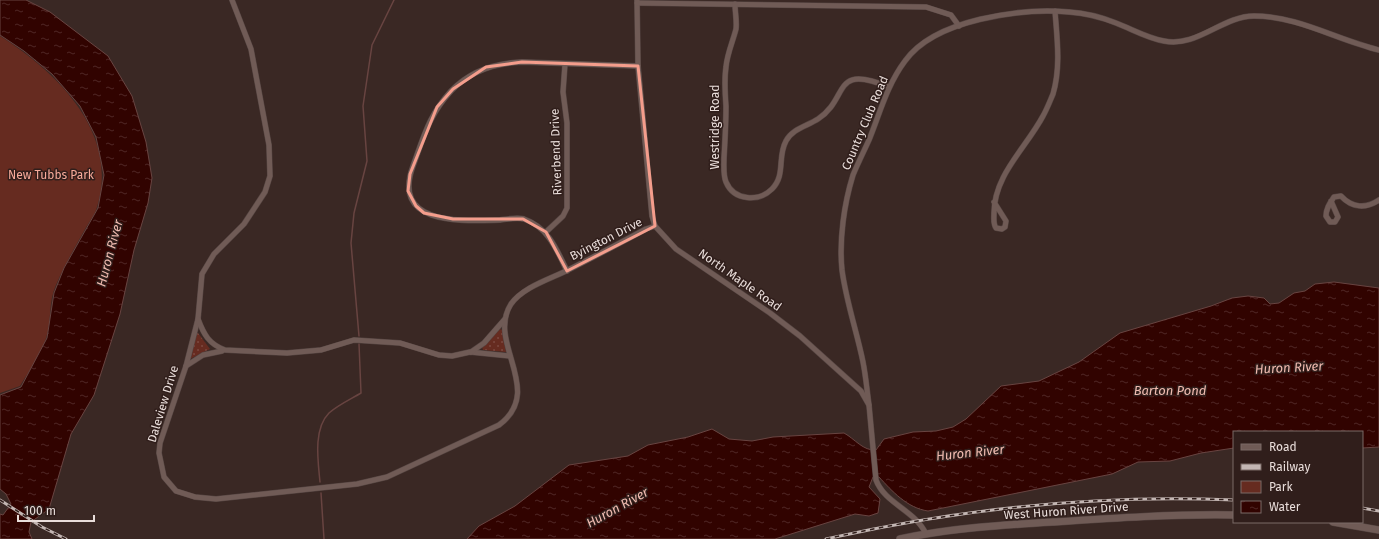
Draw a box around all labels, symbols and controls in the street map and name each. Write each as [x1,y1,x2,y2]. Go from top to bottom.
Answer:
street label: Country Club Road [839,74,891,172]
street label: Westridge Road [708,85,722,169]
street label: Riverbend Drive [547,108,565,196]
park label: New Tubbs Park [8,168,95,182]
street label: Byington Drive [567,215,645,263]
water label: Huron River [93,217,126,288]
street label: North Maple Road [696,246,784,314]
water label: Huron River [1254,358,1325,377]
street label: Daleview Drive [145,364,181,444]
water label: Barton Pond [1134,383,1207,398]
legend [1233,431,1363,523]
text: Road [1269,440,1297,454]
water label: Huron River [935,441,1006,464]
text: Railway [1269,460,1310,474]
text: Park [1269,480,1293,494]
water label: Huron River [584,484,652,531]
scale bar [18,497,94,523]
street label: West Huron River Drive [1003,500,1129,522]
text: Water [1269,500,1301,514]
text: 100 m [24,504,56,518]

